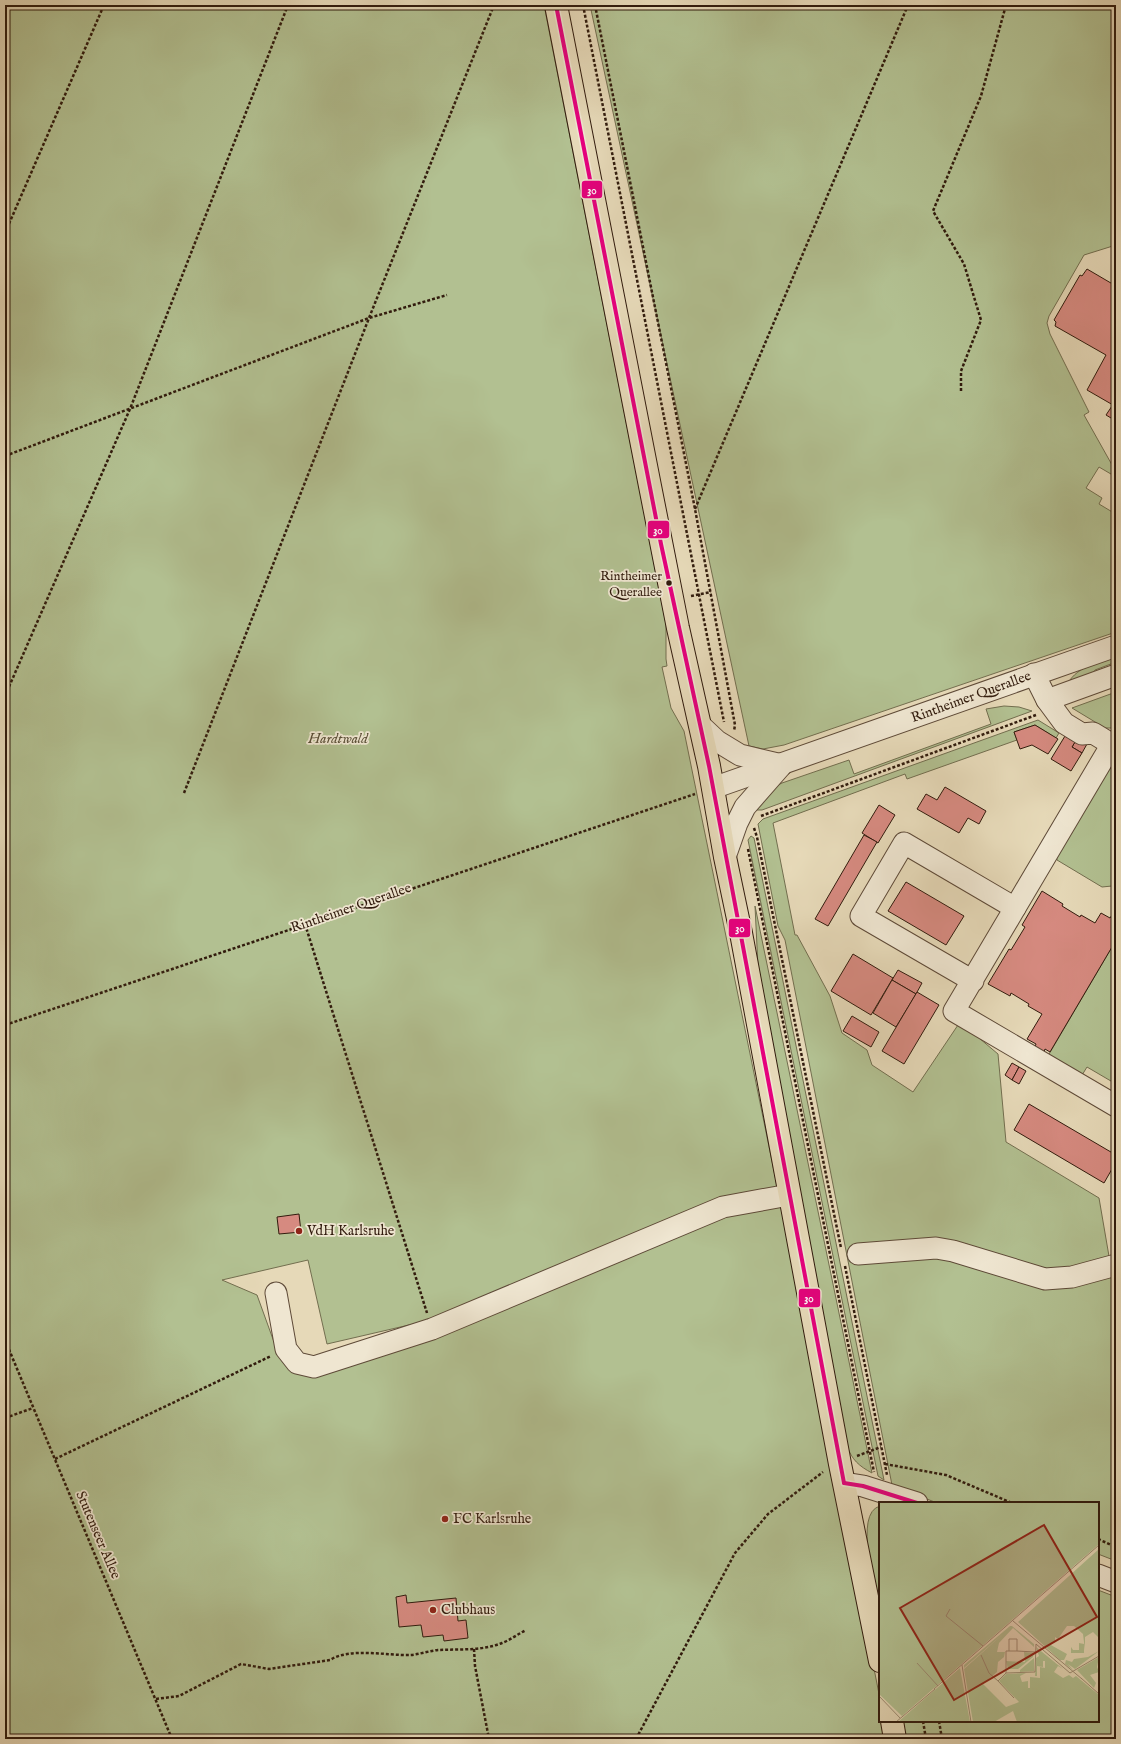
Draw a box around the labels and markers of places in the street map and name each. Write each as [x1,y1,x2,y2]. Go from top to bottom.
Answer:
place label: Rintheimer Querallee [600,568,662,601]
marker: Rintheimer Querallee [664,578,674,588]
place label: VdH Karlsruhe [306,1222,395,1240]
marker: VdH Karlsruhe [294,1226,304,1236]
place label: FC Karlsruhe [453,1510,532,1528]
marker: FC Karlsruhe [440,1514,450,1524]
place label: Clubhaus [441,1601,495,1619]
marker: Clubhaus [428,1605,438,1615]

